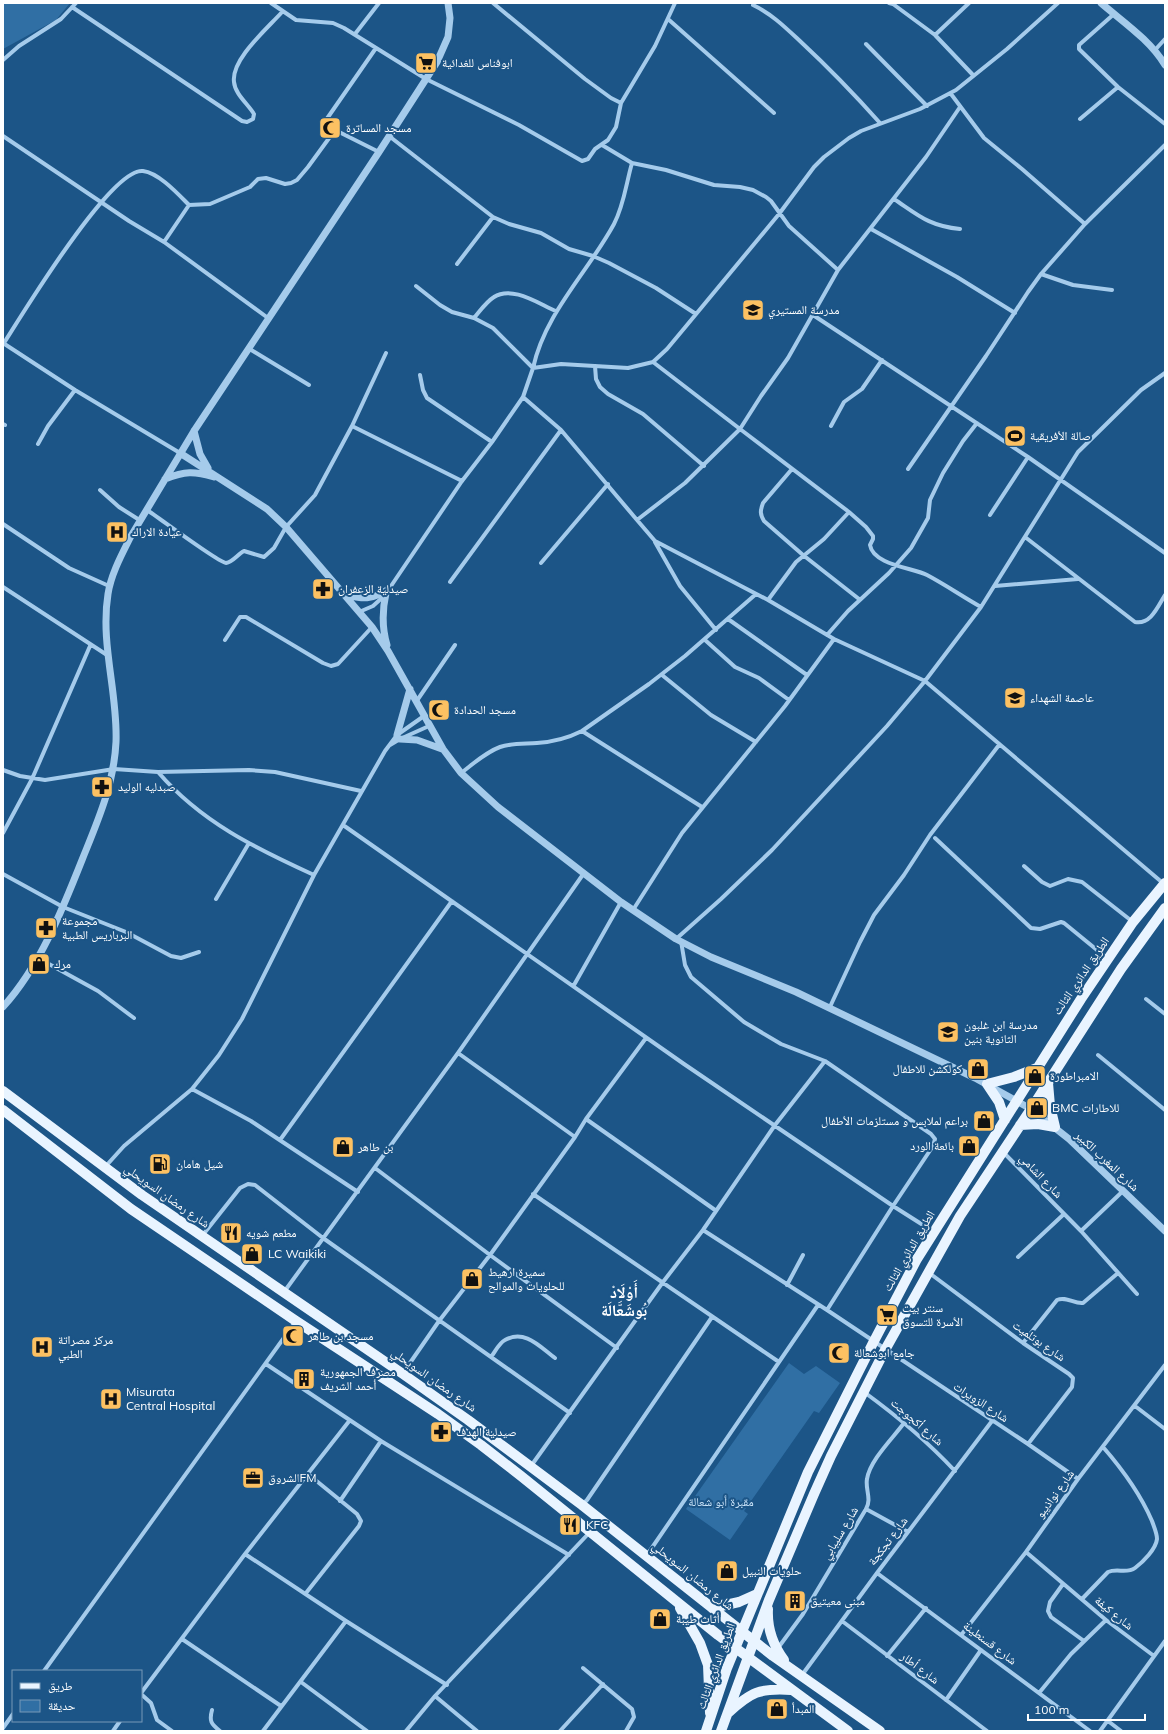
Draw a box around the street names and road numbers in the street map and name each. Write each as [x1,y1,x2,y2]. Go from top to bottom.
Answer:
street label: الطريق الدائري الثالث [1049,934,1115,1019]
street label: شارع المغرب الكبير [1071,1126,1143,1195]
street label: شارع الشامي [1014,1150,1066,1203]
street label: شارع رمضان السويحلي [120,1161,213,1233]
street label: الطريق الدائري الثالث [879,1208,940,1295]
street label: شارع بوتلميت [1009,1317,1069,1365]
street label: شارع رمضان السويحلي [387,1345,480,1417]
street label: شارع الزويرات [950,1378,1012,1426]
street label: شارع أكجوجت [887,1395,947,1449]
street label: شارع نواذيبو [1032,1467,1078,1521]
street label: شارع سليبابي [818,1503,864,1564]
street label: شارع تجكجة [864,1513,912,1569]
street label: شارع رمضان السويحلي [647,1538,737,1616]
street label: شارع كيفة [1091,1593,1137,1634]
street label: شارع قسنطينة [960,1618,1020,1668]
street label: الطريق الدائري الثالث [693,1621,741,1712]
street label: شارع أطار [897,1648,943,1688]

